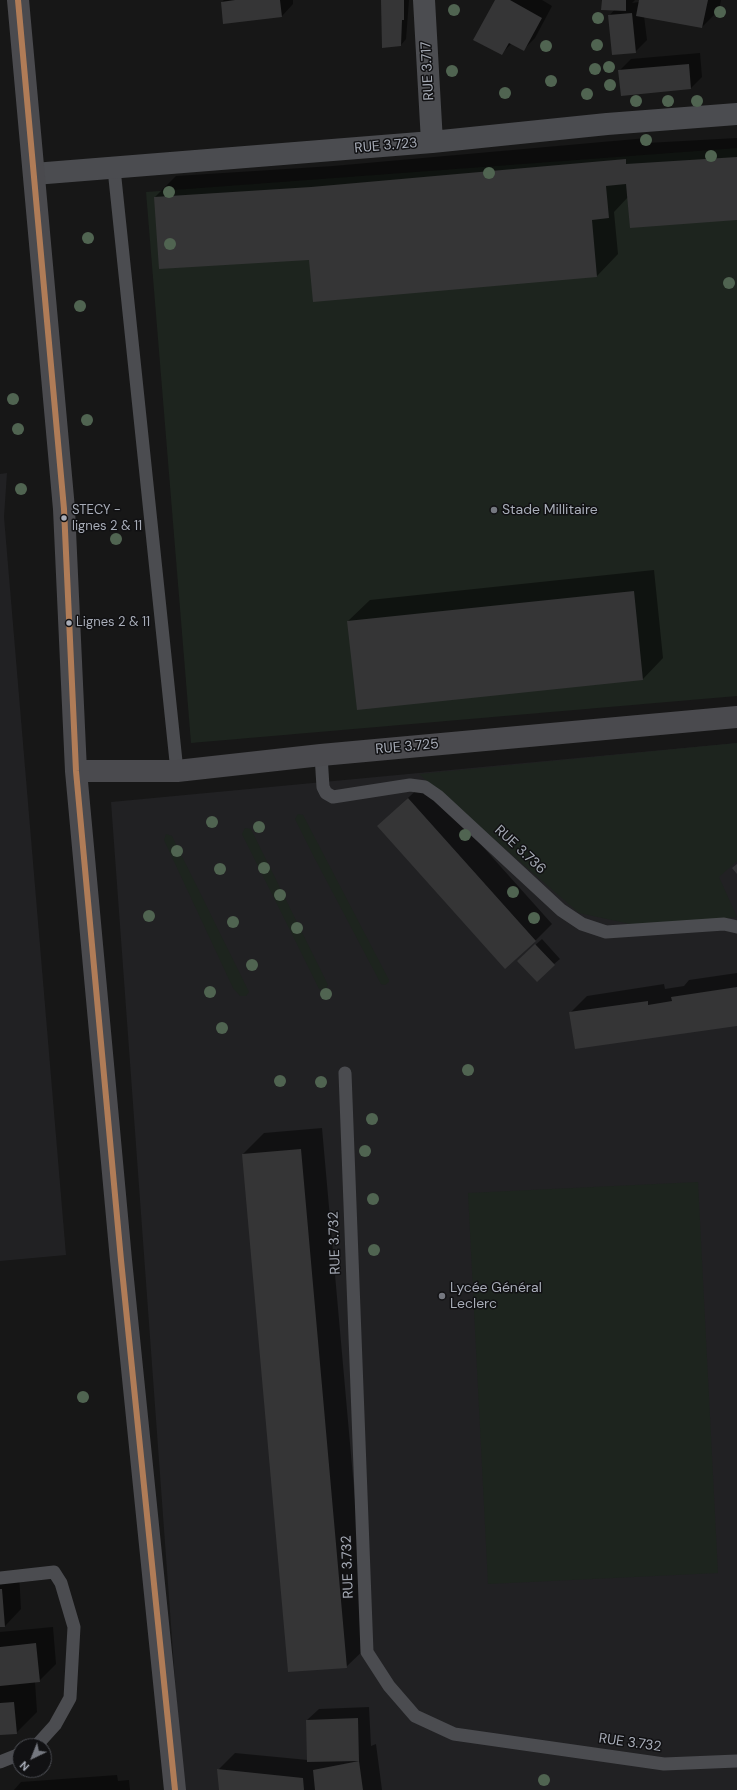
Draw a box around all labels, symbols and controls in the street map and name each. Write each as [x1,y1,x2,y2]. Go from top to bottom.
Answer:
street label: RUE 3.717 [418,41,438,101]
street label: RUE 3.723 [354,135,418,157]
place label: Stade Millitaire [502,502,598,518]
place label: STECY - lignes 2 & 11 [72,503,142,534]
marker: Stade Millitaire [489,505,499,515]
marker: STECY - lignes 2 & 11 [59,513,69,523]
place label: Lignes 2 & 11 [76,615,150,631]
marker: Lignes 2 & 11 [64,618,74,628]
street label: RUE 3.725 [375,736,439,758]
street label: RUE 3.736 [491,822,549,878]
street label: RUE 3.732 [326,1211,344,1275]
place label: Lycée Général Leclerc [450,1280,542,1312]
marker: Lycée Général Leclerc [437,1291,447,1301]
street label: RUE 3.732 [339,1535,357,1599]
street label: RUE 3.732 [598,1730,662,1756]
north arrow [12,1738,52,1778]
text: N [17,1758,32,1774]

